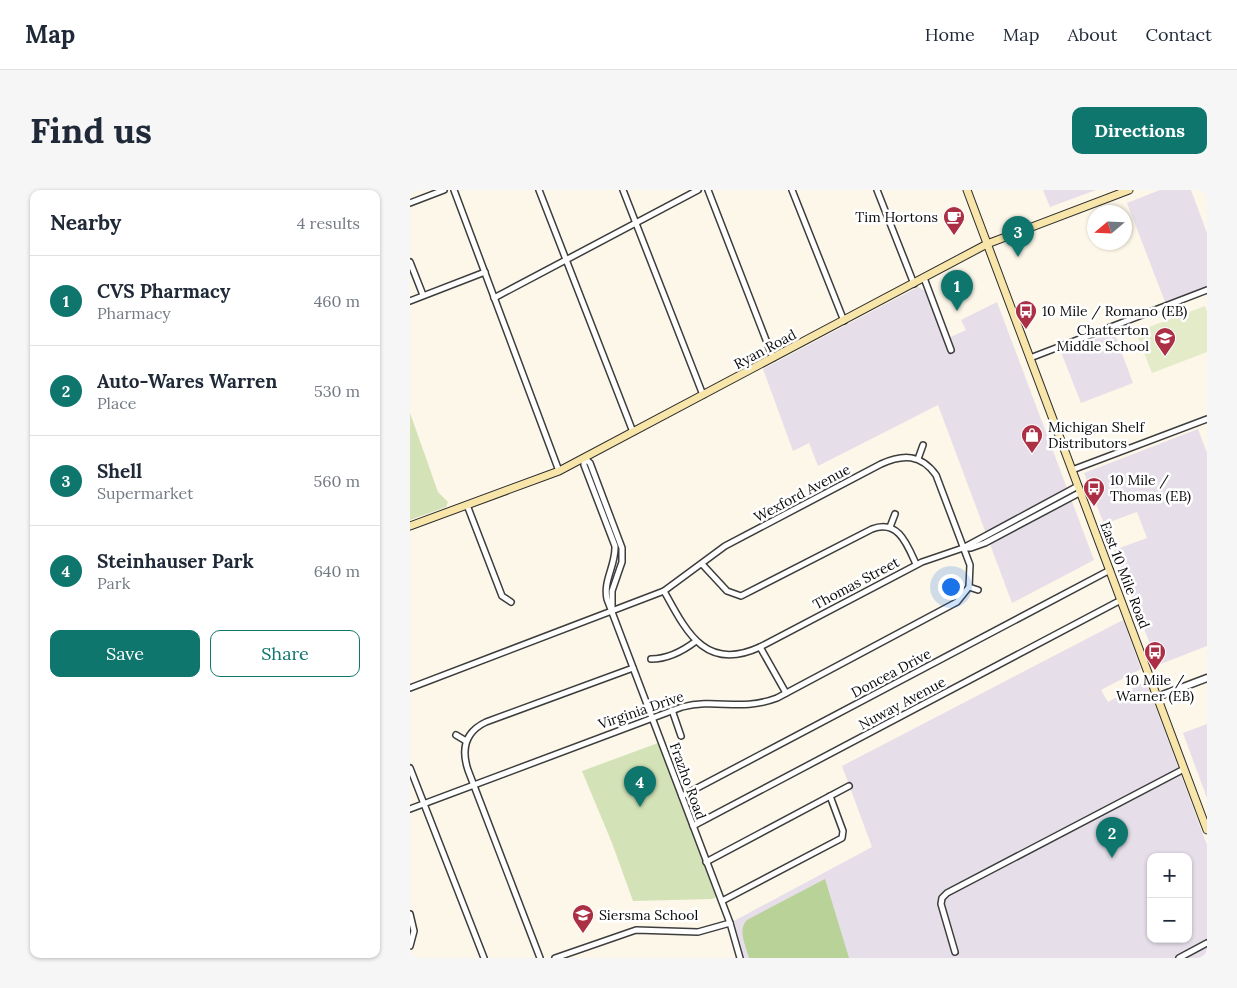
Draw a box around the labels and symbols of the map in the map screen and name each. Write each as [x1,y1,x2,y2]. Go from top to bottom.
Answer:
cafe icon: Tim Hortons [942,205,966,236]
north arrow [1087,205,1132,250]
place label: Tim Hortons [855,208,938,226]
pin: 3 [1002,216,1034,257]
pin: 1 [941,270,973,311]
bus stop icon: 10 Mile / Romano (EB) [1014,299,1038,330]
place label: 10 Mile / Romano (EB) [1042,302,1187,320]
place label: Chatterton Middle School [1056,321,1149,355]
street label: Ryan Road [731,325,799,373]
school or university icon: Chatterton Middle School [1153,326,1177,357]
place label: Michigan Shelf Distributors [1048,418,1145,452]
shop icon: Michigan Shelf Distributors [1020,423,1044,454]
street label: Wexford Avenue [751,460,854,526]
place label: 10 Mile / Thomas (EB) [1110,471,1191,505]
bus stop icon: 10 Mile / Thomas (EB) [1082,476,1106,507]
street label: East 10 Mile Road [1096,519,1154,631]
street label: Thomas Street [810,552,903,613]
your location [938,574,964,600]
bus stop icon: 10 Mile / Warner (EB) [1143,640,1167,671]
street label: Doncea Drive [848,644,934,702]
place label: 10 Mile / Warner (EB) [1116,671,1194,705]
street label: Nuway Avenue [856,672,949,733]
street label: Virginia Drive [595,687,686,733]
street label: Frazho Road [666,740,710,822]
pin: 4 [624,766,656,807]
pin: 2 [1096,817,1128,858]
school or university icon: Siersma School [571,903,595,934]
place label: Siersma School [599,906,698,924]

